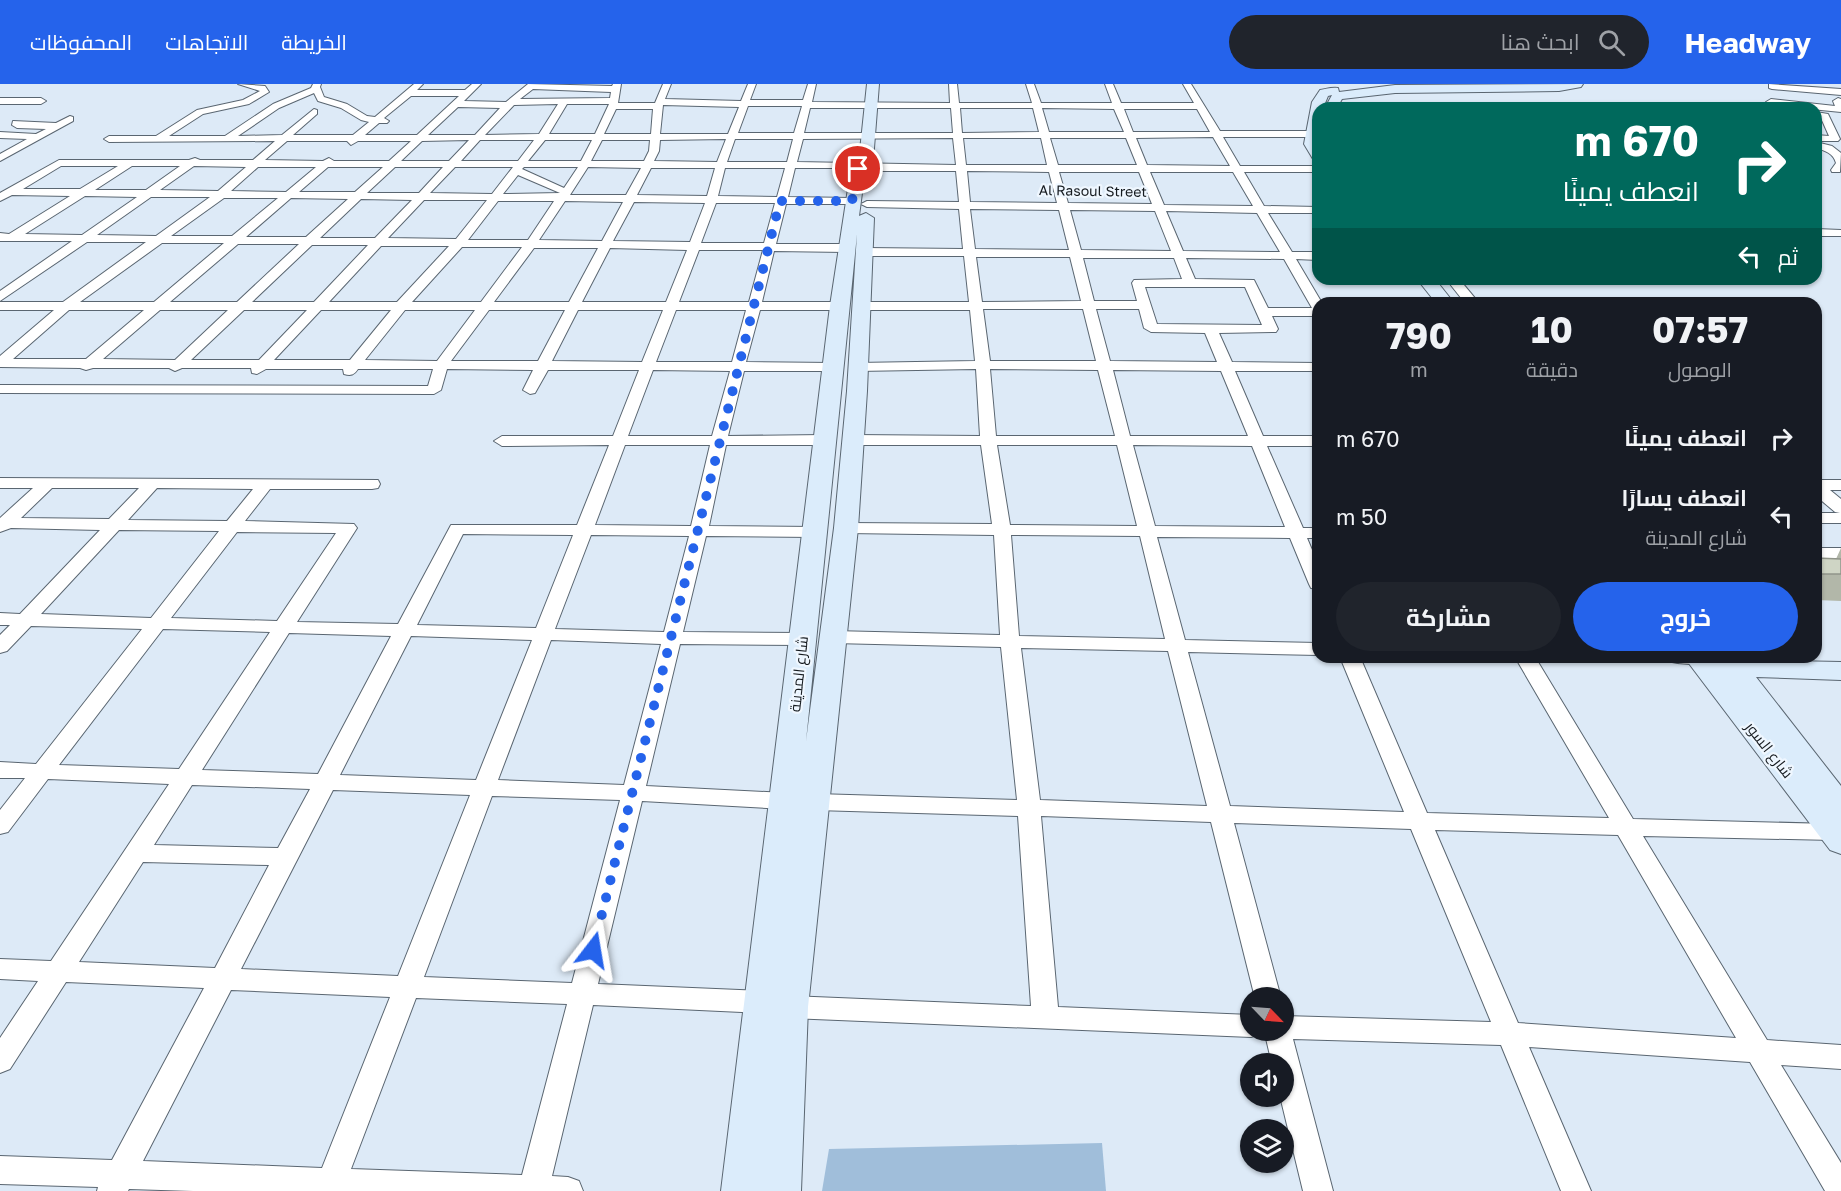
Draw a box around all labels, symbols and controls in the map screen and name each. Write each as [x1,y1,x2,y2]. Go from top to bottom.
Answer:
search box [1229,15,1649,69]
icon: search [1595,26,1628,59]
text: Headway [1685,26,1811,59]
text: ابحث هنا [1501,28,1580,55]
text: المحفوظات [30,29,132,55]
text: الاتجاهات [165,29,248,55]
text: الخريطة [281,29,347,55]
text: 670 m [1575,115,1699,165]
icon: right [1720,126,1798,204]
pin [832,143,883,194]
icon: arrive [841,152,874,185]
text: انعطف يمينًا [1563,175,1699,207]
street label: Al Rasoul Street [1039,181,1147,200]
icon: left [1733,240,1766,273]
text: ثم [1778,243,1798,270]
text: 10 [1531,308,1573,351]
text: 07:57 [1652,308,1748,351]
text: 790 [1386,314,1452,357]
text: m [1410,357,1428,381]
text: دقيقة [1526,357,1578,381]
text: الوصول [1668,357,1732,381]
icon: right [1765,422,1798,455]
text: انعطف يمينًا [1624,424,1747,451]
text: 670 m [1336,425,1400,452]
text: انعطف يسارًا [1622,484,1747,511]
icon: left [1765,500,1798,533]
text: 50 m [1336,503,1387,530]
text: شارع المدينة [1645,525,1747,549]
button: مشاركة [1336,582,1561,651]
button: خروج [1573,582,1798,651]
street label: شارع المدينة [785,635,814,713]
street label: شارع السور [1739,717,1797,783]
position arrow [561,918,625,982]
north arrow [1240,987,1294,1041]
map controls [1240,987,1294,1173]
button: sound [1240,1053,1294,1107]
button: layers [1240,1119,1294,1173]

